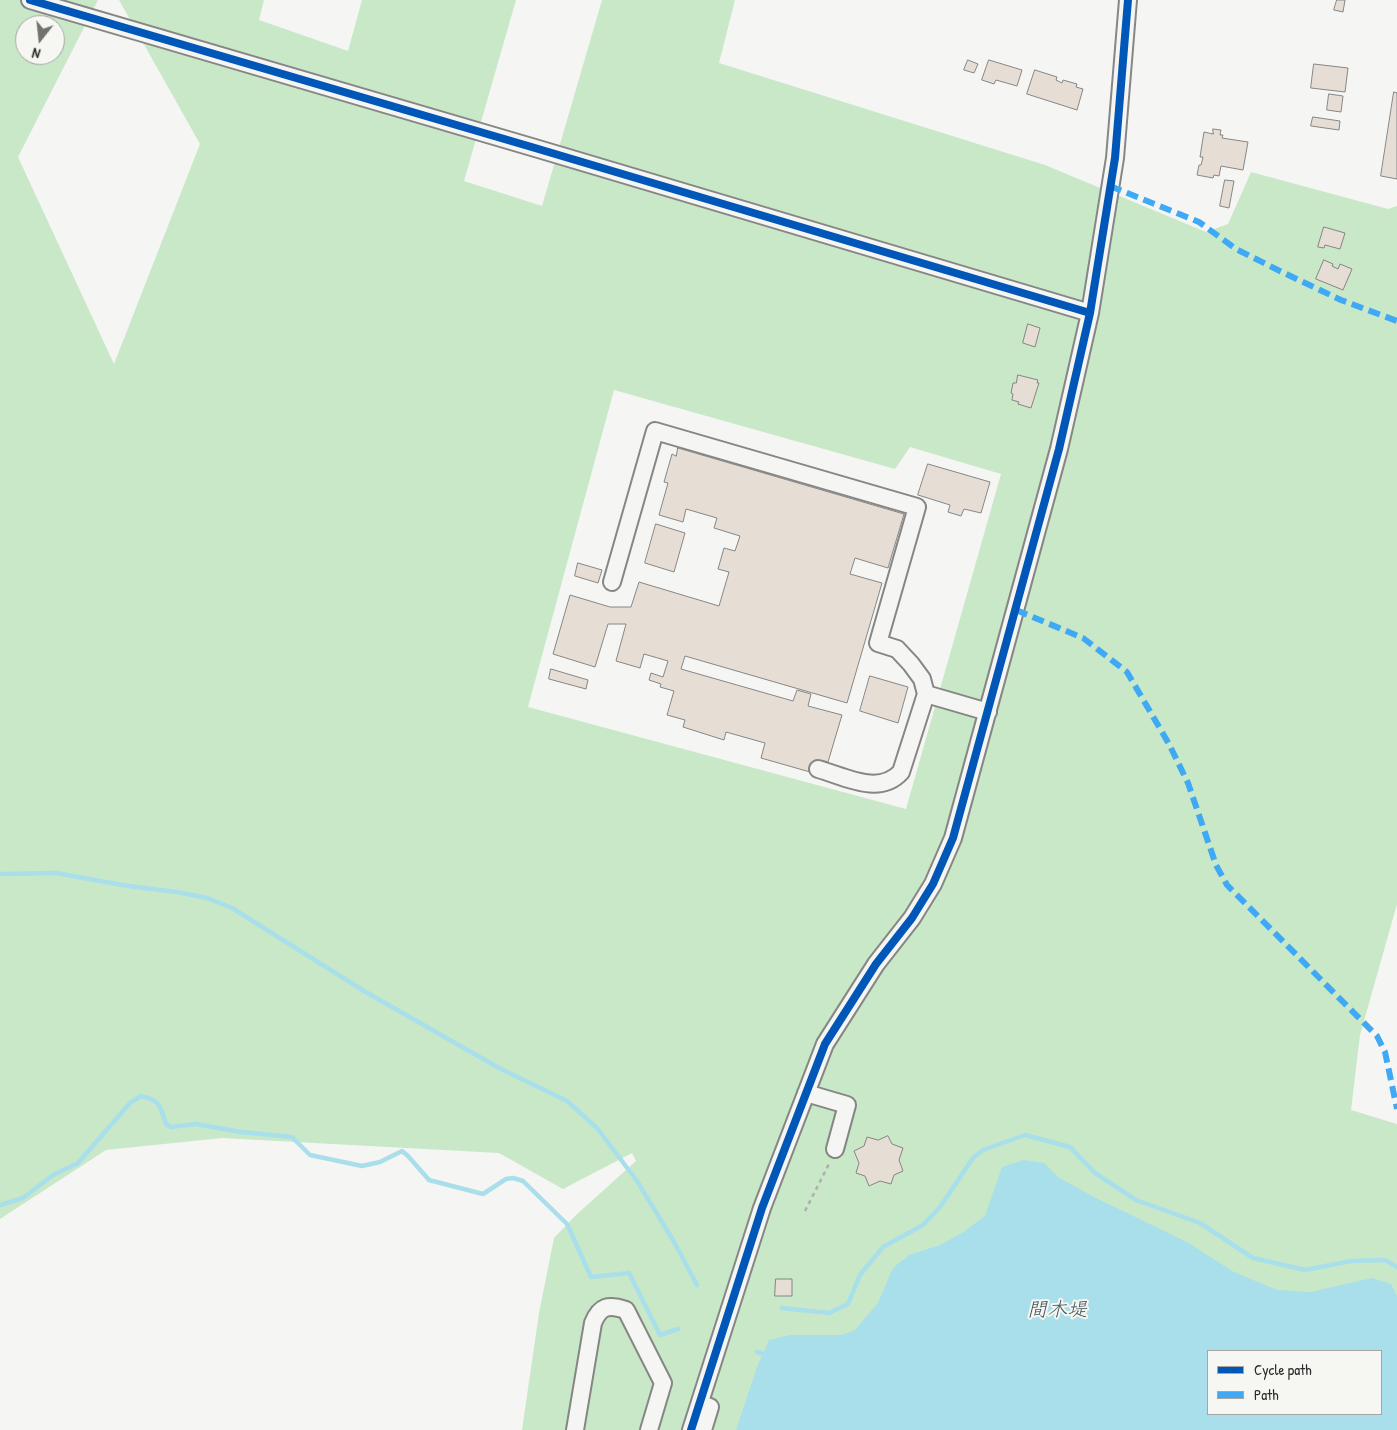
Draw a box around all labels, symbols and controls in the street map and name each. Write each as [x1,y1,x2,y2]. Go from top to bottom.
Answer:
north arrow [15,15,65,65]
text: N [30,44,42,64]
water label: 間木堤 [1027,1299,1087,1323]
legend [1207,1350,1382,1415]
text: Cycle path [1254,1359,1312,1380]
text: Path [1254,1384,1279,1405]

